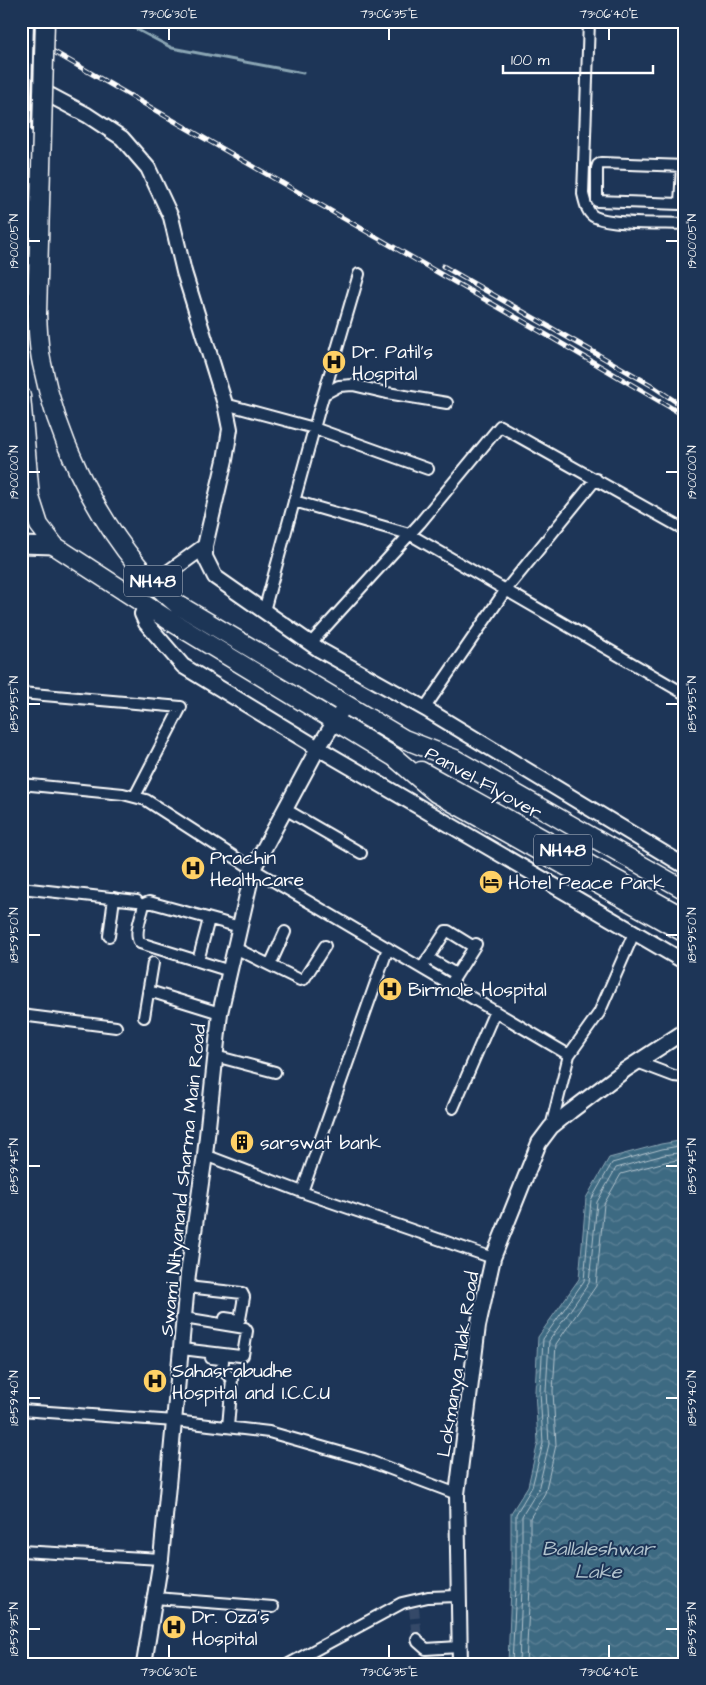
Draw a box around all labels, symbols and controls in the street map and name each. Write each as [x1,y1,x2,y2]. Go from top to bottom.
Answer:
text: 73°06'30"E [141,6,197,23]
text: 73°06'35"E [360,6,418,23]
text: 73°06'40"E [580,6,638,23]
scale bar [503,42,654,74]
text: 100 m [511,50,550,71]
text: 19°00'05"N [6,213,23,268]
text: 19°00'05"N [684,213,701,268]
place label: Dr. Patil's Hospital [352,339,433,388]
hospital icon: Dr. Patil's Hospital [321,349,347,375]
text: 19°00'00"N [6,445,23,499]
text: 19°00'00"N [684,445,701,499]
road number: NH48 [124,566,182,596]
text: 18°59'55"N [6,675,23,732]
text: 18°59'55"N [684,675,701,732]
street label: Panvel Flyover [419,740,547,828]
road number: NH48 [534,834,592,866]
place label: Prachin Healthcare [210,845,304,894]
hospital icon: Prachin Healthcare [180,855,206,881]
hotel icon: Hotel Peace Park [478,869,504,895]
place label: Hotel Peace Park [508,870,665,897]
text: 18°59'50"N [6,907,23,963]
text: 18°59'50"N [684,907,701,963]
hospital icon: Birmole Hospital [377,976,403,1002]
place label: Birmole Hospital [408,977,547,1004]
street label: Swami Nityanand Sharma Main Road [154,1022,214,1338]
building icon: sarswat bank [229,1129,255,1155]
place label: sarswat bank [260,1130,381,1157]
text: 18°59'45"N [6,1137,23,1194]
text: 18°59'45"N [684,1137,701,1194]
street label: Lokmanya Tilak Road [430,1269,488,1459]
place label: Sahasrabudhe Hospital and I.C.C.U [172,1358,330,1407]
hospital icon: Sahasrabudhe Hospital and I.C.C.U [142,1368,168,1394]
text: 18°59'40"N [6,1370,23,1426]
text: 18°59'40"N [684,1370,701,1426]
water label: Ballaleshwar Lake [542,1535,656,1586]
text: 18°59'35"N [6,1601,23,1656]
text: 18°59'35"N [684,1601,701,1656]
place label: Dr. Oza's Hospital [192,1604,270,1653]
hospital icon: Dr. Oza's Hospital [161,1614,187,1640]
text: 73°06'30"E [141,1664,197,1681]
text: 73°06'35"E [360,1664,418,1681]
text: 73°06'40"E [580,1664,638,1681]

